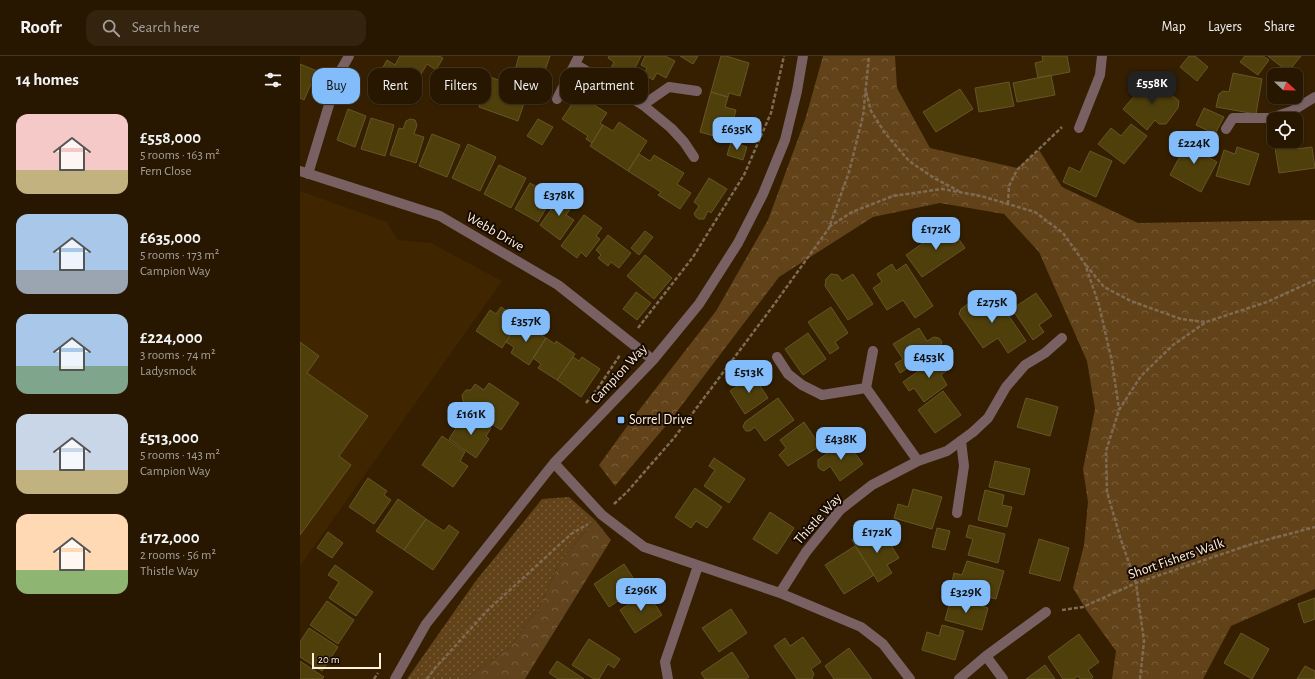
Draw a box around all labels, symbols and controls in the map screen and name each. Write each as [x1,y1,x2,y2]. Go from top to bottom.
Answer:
search box [86,10,366,46]
icon: search [100,17,122,39]
text: Roofr [20,18,62,37]
text: Search here [132,20,200,35]
text: Map [1161,20,1186,34]
text: Layers [1208,20,1242,34]
text: Share [1264,20,1295,34]
chip: Buy [312,68,360,104]
chip: Rent [368,68,422,104]
chip: Filters [430,68,491,104]
chip: New [499,68,552,104]
chip: Apartment [560,68,648,104]
north arrow [1267,68,1303,104]
map controls [1267,68,1303,148]
icon: filters [262,69,284,91]
text: 14 homes [16,71,79,88]
pin: £558K [1124,71,1180,105]
text: £558K [1136,77,1168,90]
button: locate [1267,112,1303,148]
pin: £635K [709,117,765,151]
text: £635K [722,123,752,136]
text: £558,000 [140,129,201,146]
icon: home [48,130,96,178]
pin: £224K [1166,131,1222,165]
text: £224K [1178,137,1210,150]
text: 5 rooms · 163 m² [140,149,220,162]
text: Fern Close [140,165,191,178]
pin: £378K [531,183,587,217]
text: £378K [543,189,575,202]
street label: Webb Drive [464,210,526,254]
pin: £172K [908,217,964,251]
text: £172K [921,223,951,236]
text: £635,000 [140,229,201,246]
icon: home [48,230,96,278]
text: 5 rooms · 173 m² [140,249,219,262]
text: Campion Way [140,265,210,278]
pin: £275K [964,290,1020,324]
text: £275K [977,296,1007,309]
pin: £357K [498,309,554,343]
text: £357K [511,315,541,328]
text: £224,000 [140,329,203,346]
icon: home [48,330,96,378]
street label: Campion Way [588,342,650,406]
pin: £453K [901,345,957,379]
text: 3 rooms · 74 m² [140,349,216,362]
text: £453K [913,351,945,364]
pin: £513K [721,360,777,394]
text: Ladysmock [140,365,196,378]
text: £513K [734,366,764,379]
pin: £161K [443,402,499,436]
text: £161K [456,408,486,421]
place label: Sorrel Drive [629,413,692,427]
marker: Sorrel Drive [616,415,626,425]
pin: £438K [813,427,869,461]
text: £513,000 [140,429,199,446]
icon: home [48,430,96,478]
text: £438K [825,433,857,446]
text: 5 rooms · 143 m² [140,449,220,462]
text: Campion Way [140,465,210,478]
street label: Thistle Way [792,491,844,547]
pin: £172K [849,520,905,554]
text: £172K [862,526,892,539]
text: £172,000 [140,529,200,546]
icon: home [48,530,96,578]
street label: Short Fishers Walk [1126,536,1226,582]
text: 2 rooms · 56 m² [140,549,216,562]
text: Thistle Way [140,565,199,578]
pin: £296K [613,578,669,612]
pin: £329K [938,580,994,614]
text: £296K [625,584,657,597]
text: £329K [950,586,982,599]
scale bar [312,651,381,670]
text: 20 m [318,654,339,665]

